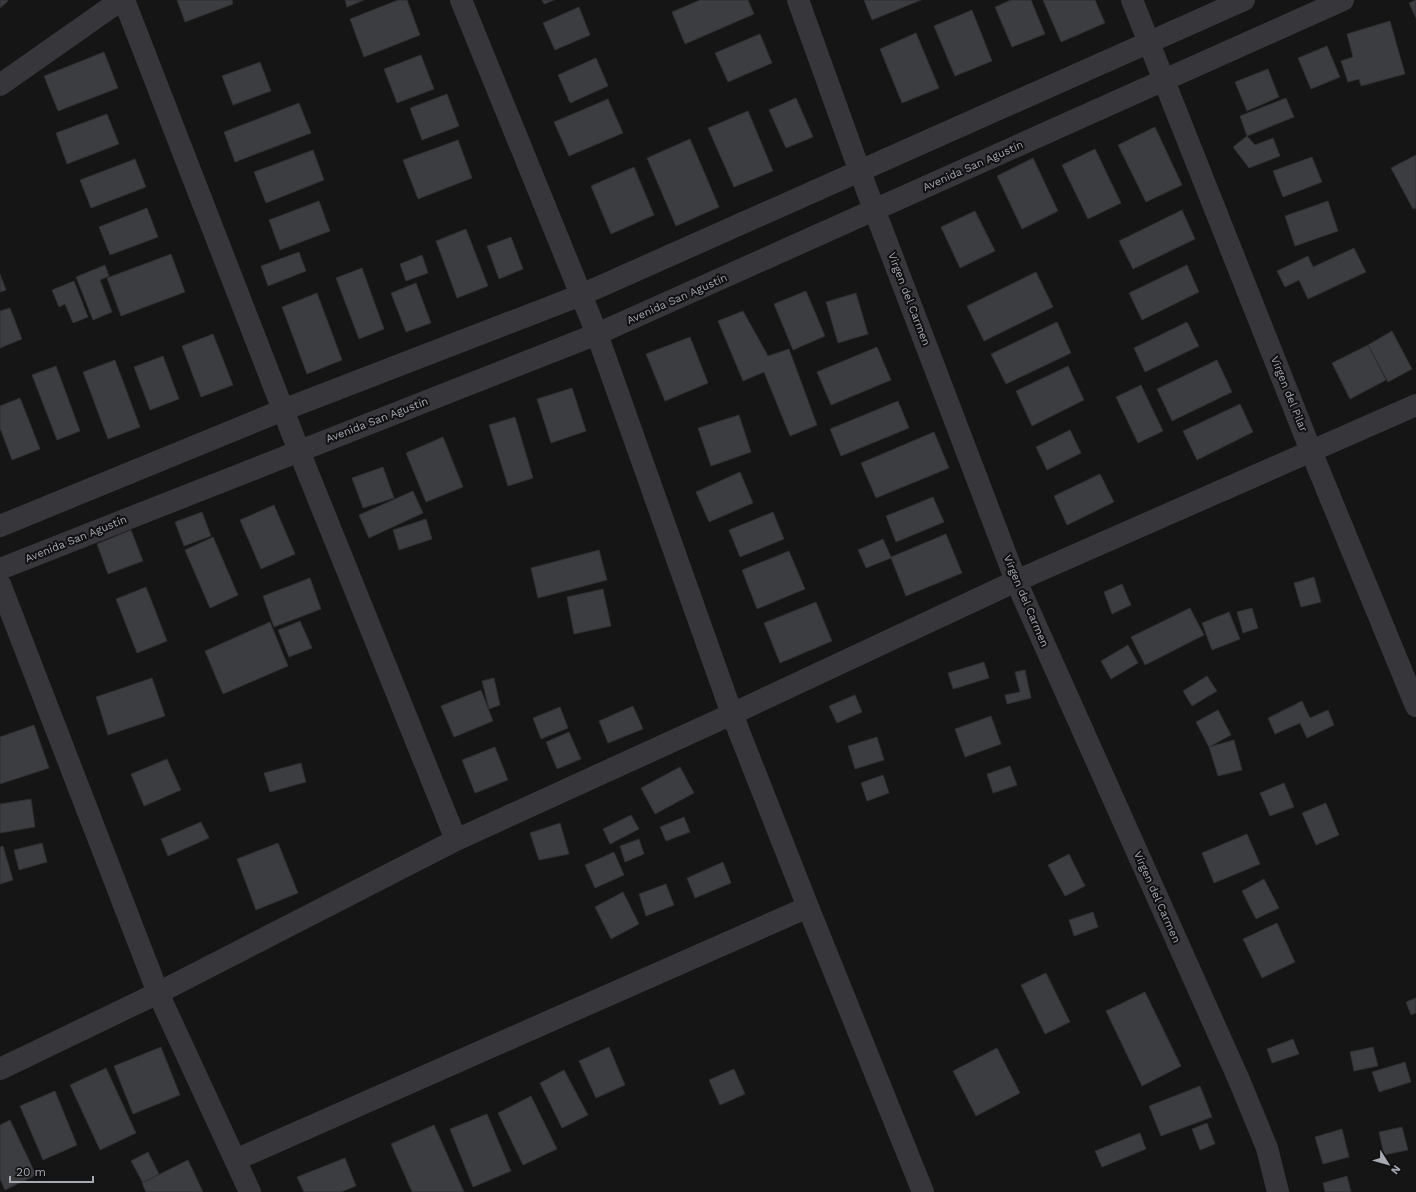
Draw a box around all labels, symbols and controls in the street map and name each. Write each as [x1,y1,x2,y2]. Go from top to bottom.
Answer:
street label: Avenida San Agustín [921,138,1025,194]
street label: Vírgen del Carmen [885,251,933,347]
street label: Avenida San Agustín [625,271,729,327]
street label: Virgen del Pilar [1268,354,1310,434]
street label: Avenida San Agustín [324,394,430,446]
street label: Avenida San Agustín [23,513,129,565]
street label: Vírgen del Carmen [1001,553,1051,649]
street label: Vírgen del Carmen [1131,849,1183,945]
north arrow [1368,1144,1408,1184]
scale bar [10,1158,93,1184]
text: N [1388,1163,1403,1177]
text: 20 m [16,1165,46,1179]

